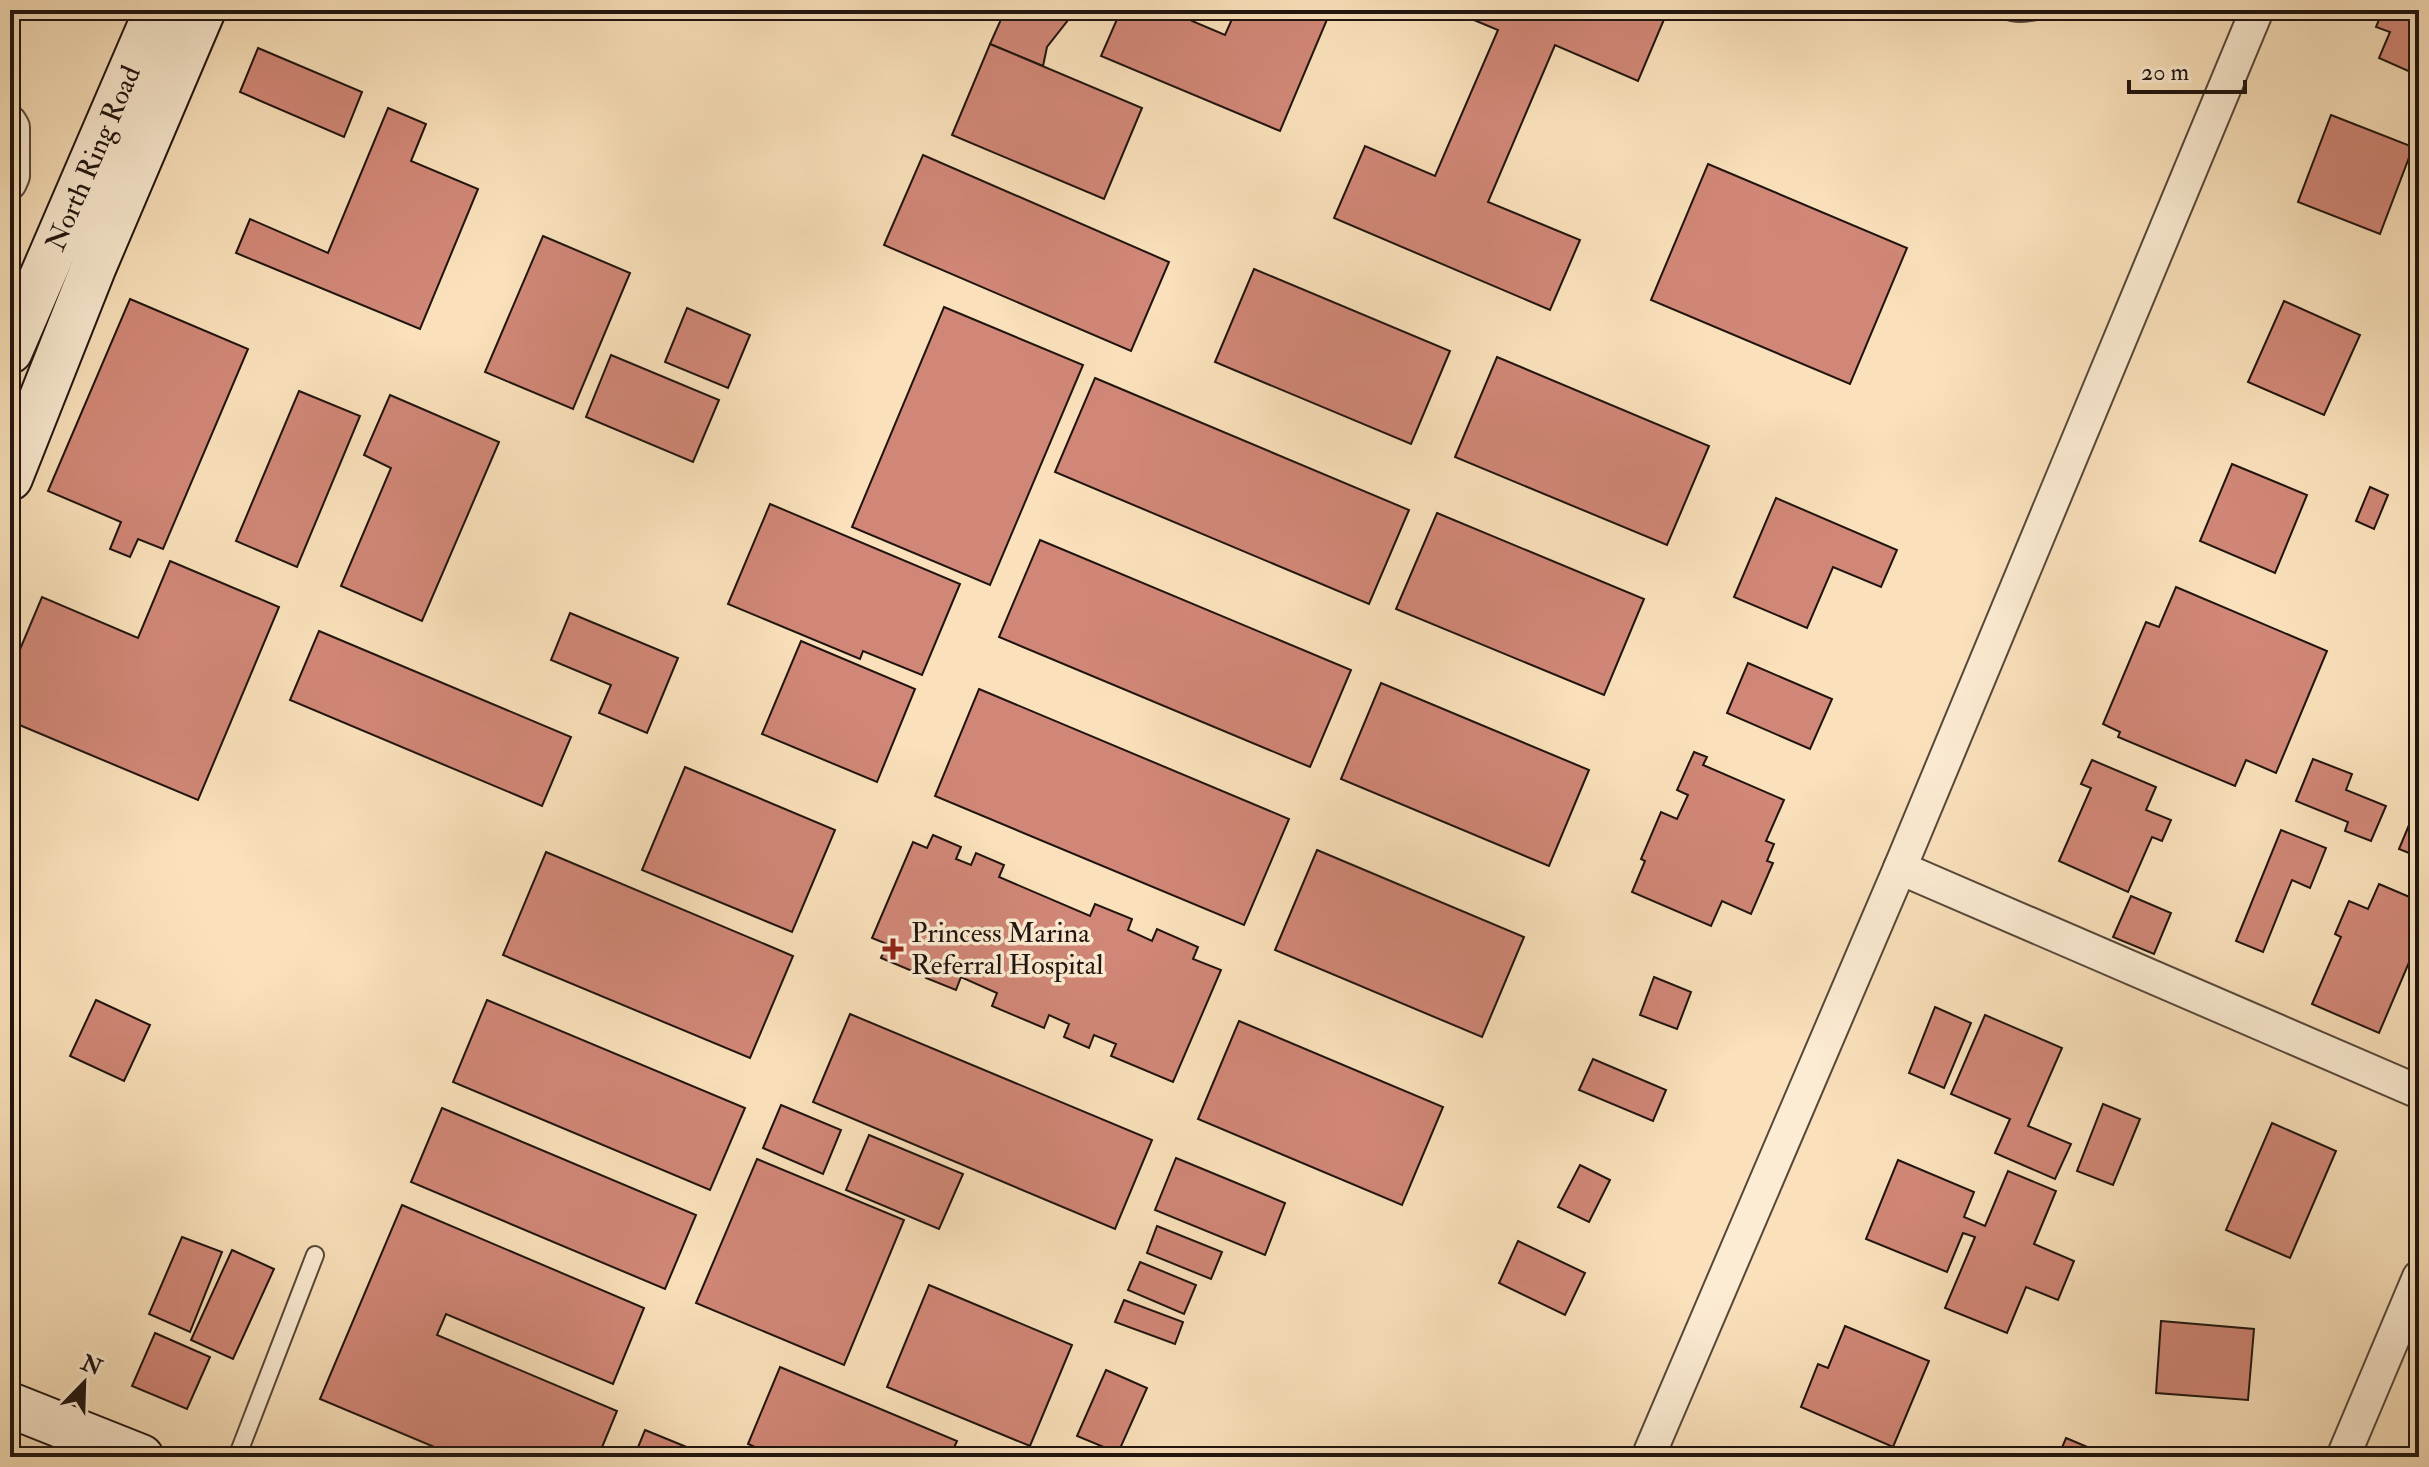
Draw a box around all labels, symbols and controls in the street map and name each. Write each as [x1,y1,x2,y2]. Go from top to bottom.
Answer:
scale bar [2129,44,2245,94]
text: 20 m [2141,57,2190,88]
street label: North Ring Road [38,60,149,256]
place label: Princess Marina Referral Hospital [911,916,1103,983]
marker: Princess Marina Referral Hospital [882,938,904,960]
north arrow [44,1343,124,1423]
text: N [76,1348,106,1382]

